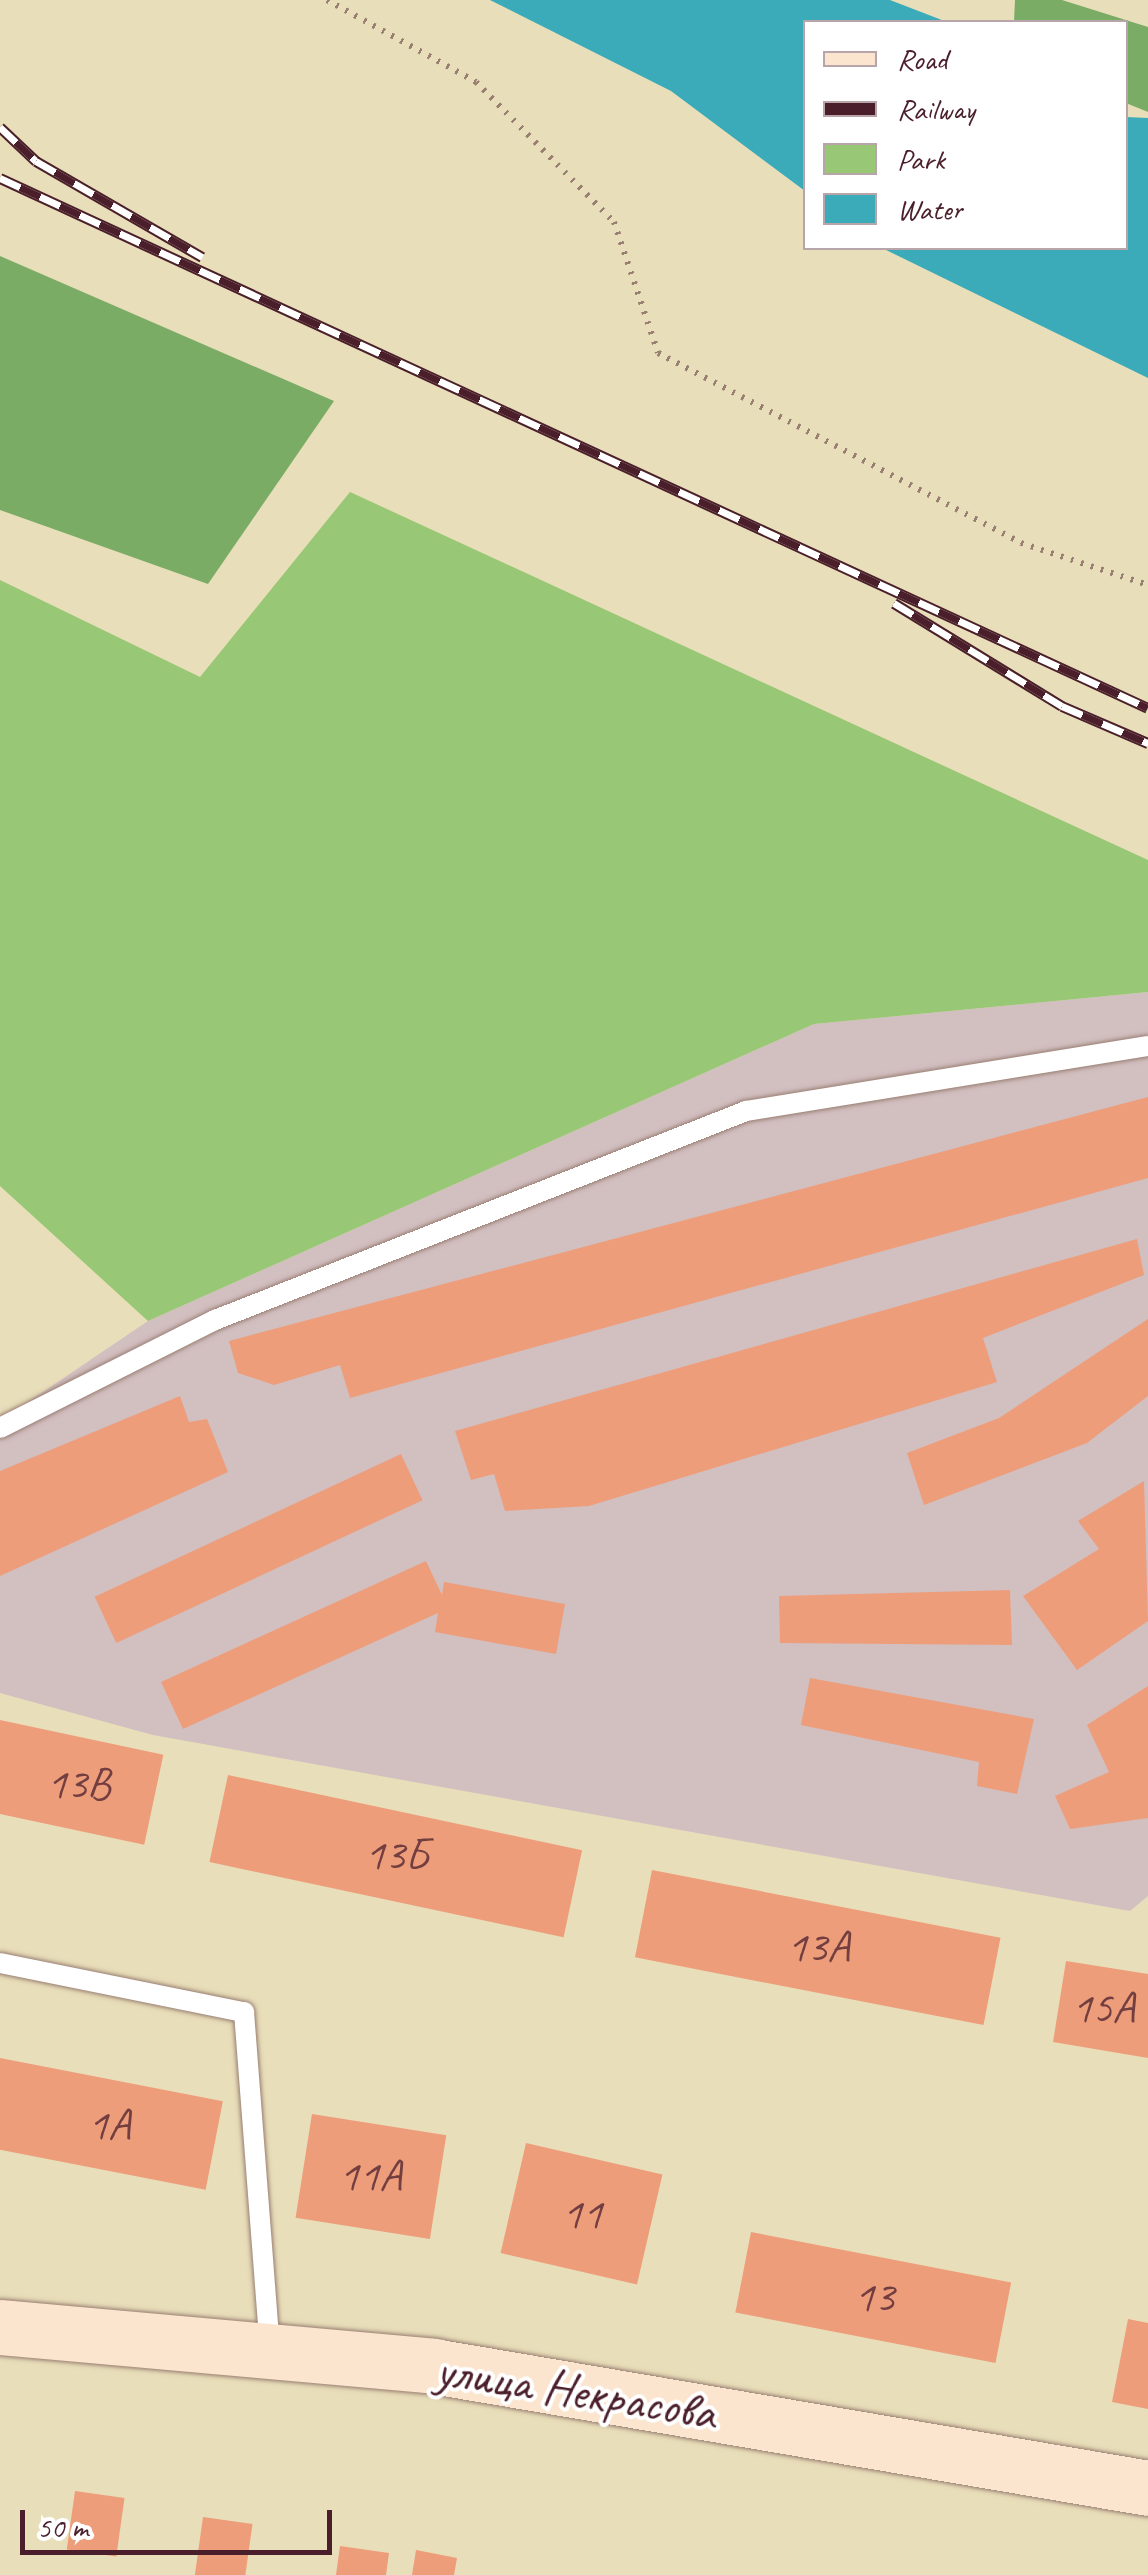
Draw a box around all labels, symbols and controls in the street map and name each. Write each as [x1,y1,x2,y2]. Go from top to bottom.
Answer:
legend [803,20,1128,250]
text: Road [897,40,947,78]
text: Railway [897,90,975,128]
text: Park [897,140,945,178]
text: Water [897,190,962,228]
house number: 13В [46,1757,110,1811]
house number: 13Б [364,1828,428,1882]
house number: 13А [786,1920,850,1974]
house number: 15А [1071,1981,1135,2035]
house number: 1А [88,2098,130,2152]
house number: 11А [338,2149,402,2203]
house number: 11 [562,2187,602,2241]
house number: 13 [854,2270,894,2324]
street label: улица Некрасова [431,2339,721,2443]
scale bar [25,2490,338,2552]
text: 50 m [37,2508,88,2546]

